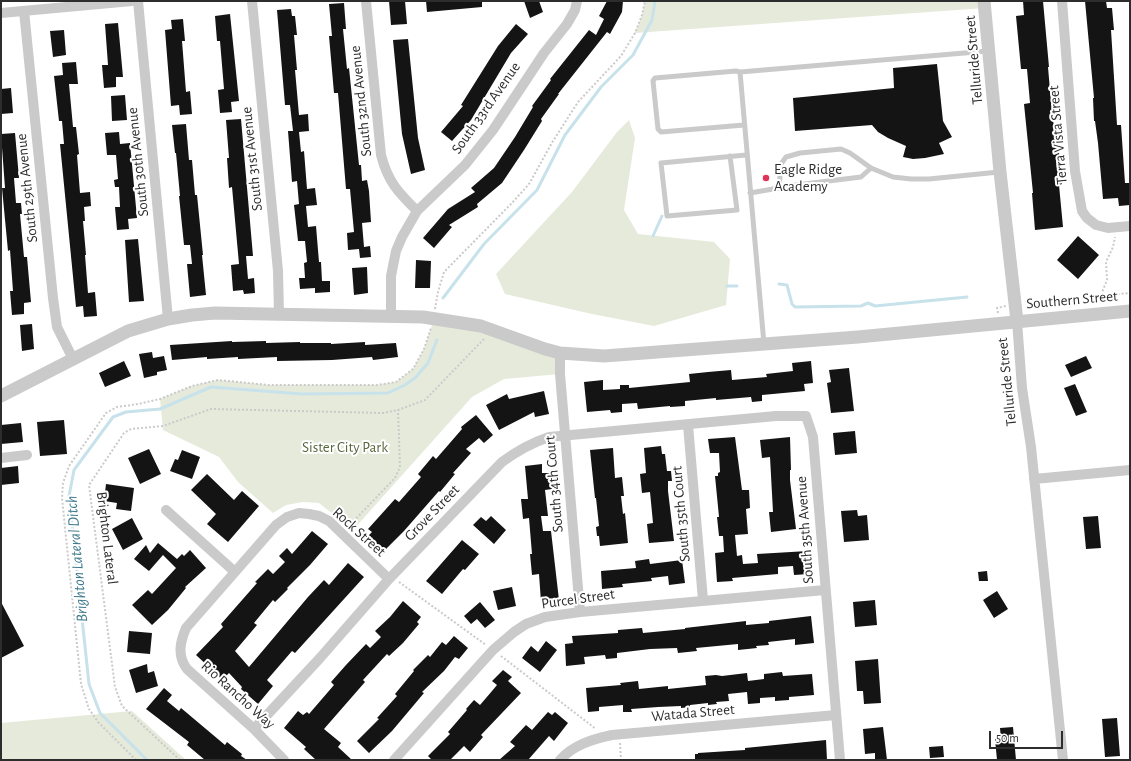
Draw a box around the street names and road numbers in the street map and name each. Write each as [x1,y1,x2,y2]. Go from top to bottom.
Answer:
street label: Telluride Street [961,15,987,105]
street label: South 32nd Avenue [346,45,376,157]
street label: South 33rd Avenue [448,59,524,157]
street label: Terra Vista Street [1045,85,1071,185]
street label: South 30th Avenue [123,106,153,218]
street label: South 31st Avenue [238,106,266,212]
street label: South 29th Avenue [12,133,42,243]
street label: Southern Street [1026,287,1118,313]
street label: Telluride Street [993,337,1021,427]
street label: South 34th Court [541,435,567,533]
street label: South 35th Court [668,465,694,563]
street label: South 35th Avenue [792,475,818,585]
street label: Grove Street [401,481,463,545]
street label: Brighton Lateral [92,491,122,585]
street label: Rock Street [329,503,389,561]
street label: Purcel Street [540,585,616,613]
street label: Rio Rancho Way [197,657,279,733]
street label: Watada Street [651,700,735,726]

